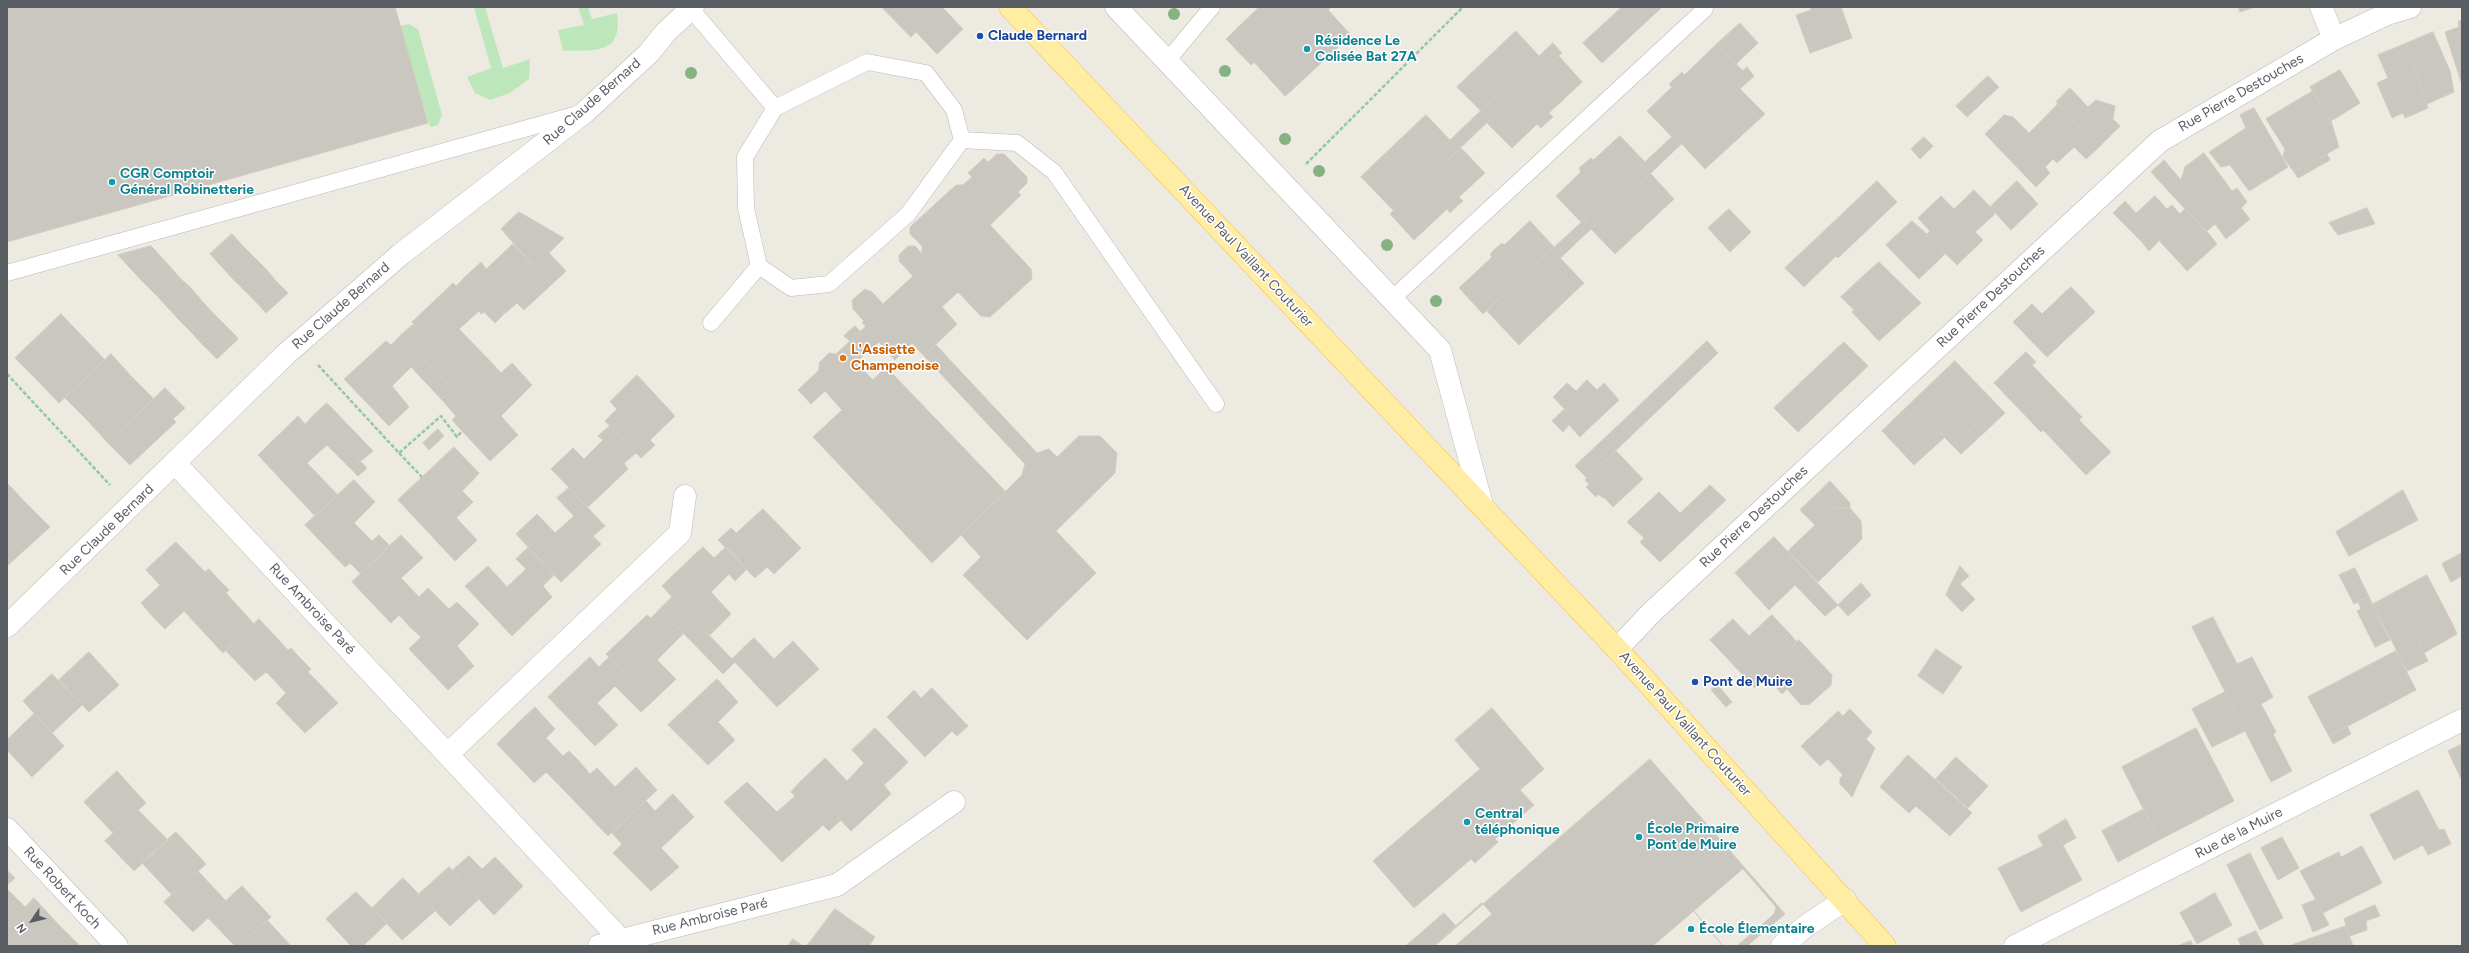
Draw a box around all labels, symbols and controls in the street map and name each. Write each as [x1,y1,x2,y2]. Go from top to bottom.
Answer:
place label: Claude Bernard [988,28,1087,44]
marker: Claude Bernard [975,31,985,41]
place label: Résidence Le Colisée Bat 27A [1315,33,1417,66]
marker: Résidence Le Colisée Bat 27A [1302,44,1312,54]
street label: Rue Pierre Destouches [2175,50,2307,136]
street label: Rue Claude Bernard [540,55,644,149]
place label: CGR Comptoir Général Robinetterie [120,166,254,198]
marker: CGR Comptoir Général Robinetterie [107,177,117,187]
street label: Avenue Paul Vaillant Couturier [1175,181,1317,331]
street label: Rue Pierre Destouches [1933,243,2049,351]
street label: Rue Claude Bernard [289,259,393,353]
place label: L'Assiette Champenoise [851,342,939,374]
marker: L'Assiette Champenoise [838,353,848,363]
street label: Rue Pierre Destouches [1696,463,1812,571]
street label: Rue Claude Bernard [57,481,157,579]
street label: Rue Ambroise Paré [265,560,359,658]
street label: Avenue Paul Vaillant Couturier [1615,648,1755,800]
place label: Pont de Muire [1703,674,1792,690]
marker: Pont de Muire [1690,677,1700,687]
street label: Rue de la Muire [2192,804,2286,862]
place label: Central téléphonique [1475,806,1560,838]
marker: Central téléphonique [1462,817,1472,827]
place label: École Primaire Pont de Muire [1647,821,1739,854]
marker: École Primaire Pont de Muire [1634,832,1644,842]
street label: Rue Robert Koch [20,844,104,932]
street label: Rue Ambroise Paré [650,895,770,939]
north arrow [12,901,52,941]
text: N [14,921,30,935]
place label: École Élementaire [1699,921,1815,937]
marker: École Élementaire [1686,924,1696,934]

